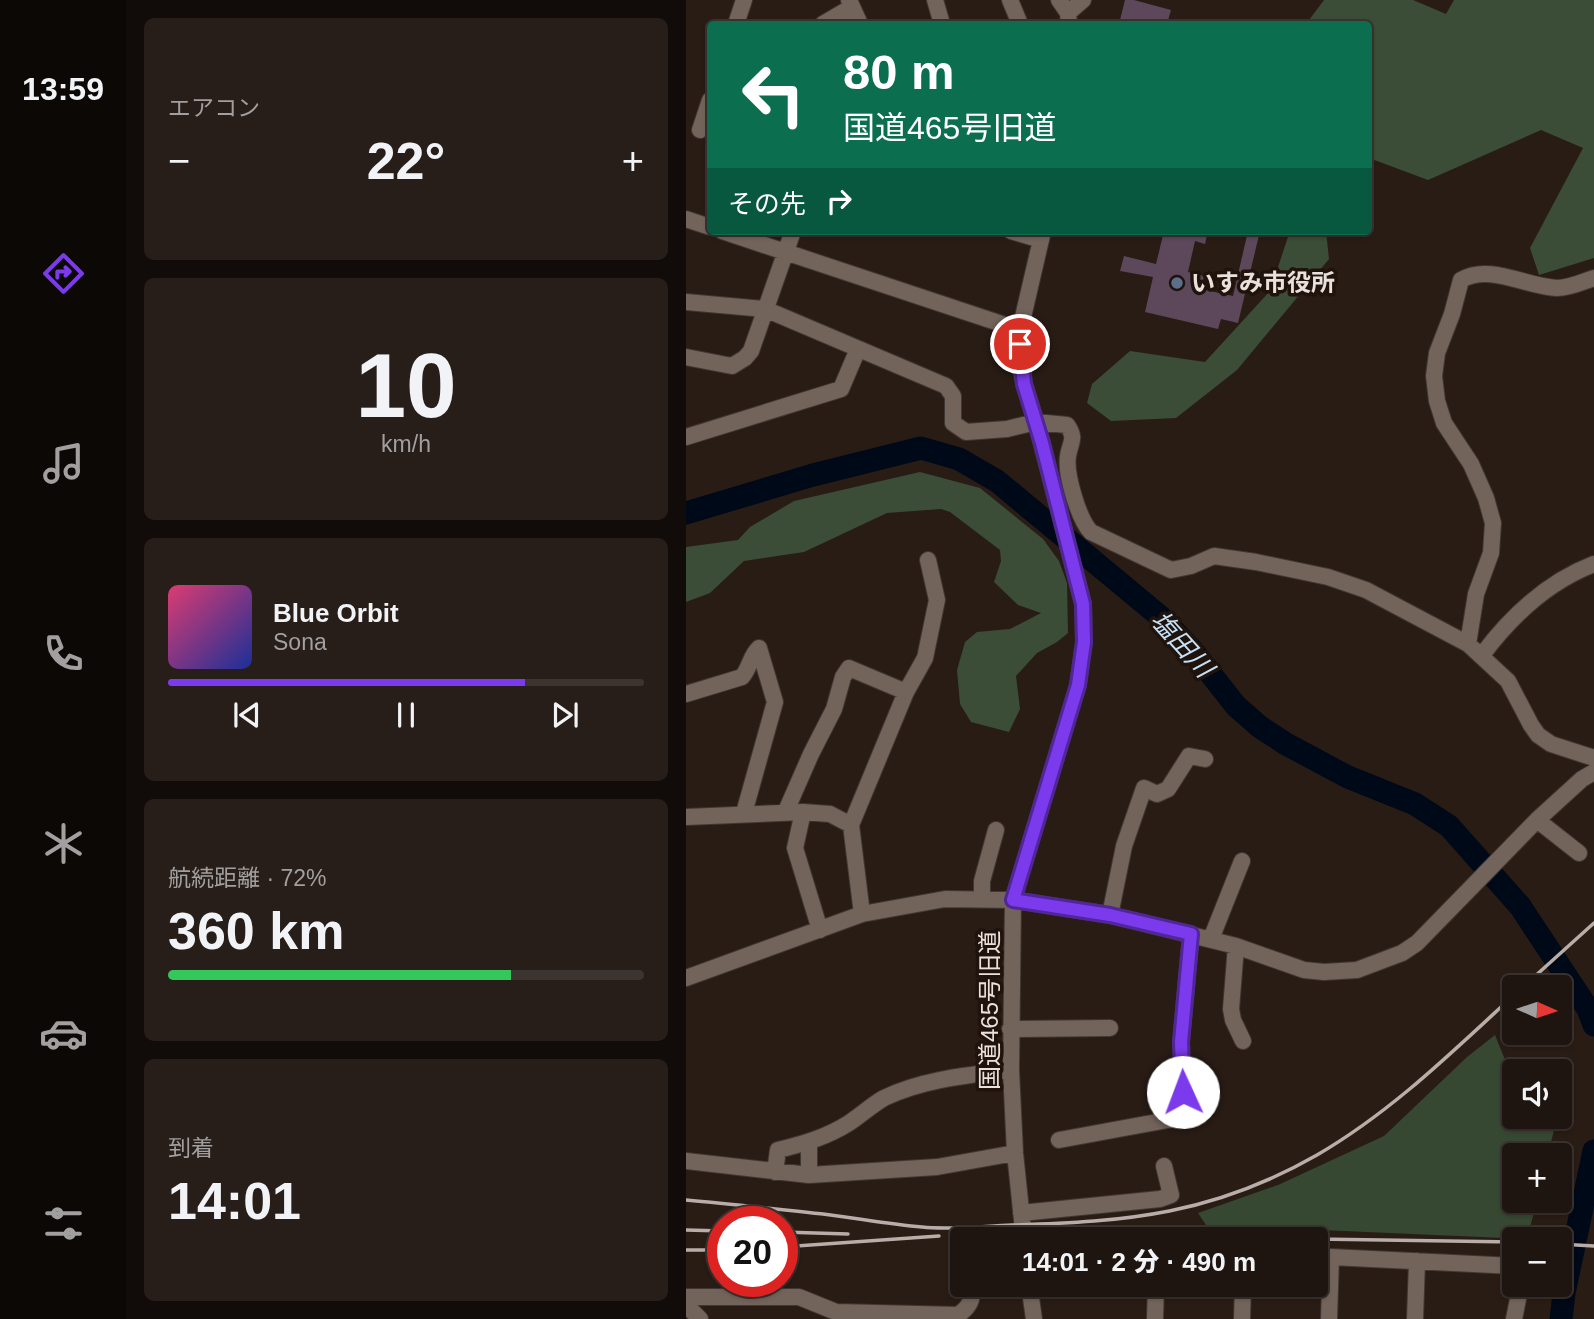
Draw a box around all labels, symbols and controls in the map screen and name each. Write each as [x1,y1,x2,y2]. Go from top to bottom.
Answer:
text: 80 m [843,45,955,99]
icon: left [728,49,819,140]
text: 13:59 [22,71,104,107]
text: エアコン [168,95,260,121]
text: 国道465号旧道 [843,110,1056,146]
text: 22° [367,132,445,190]
text: − [168,140,190,182]
text: + [622,140,644,182]
icon: right [820,182,858,220]
text: その先 [728,189,806,219]
icon: directions [39,249,88,298]
place label: いすみ市役所 [1191,269,1335,296]
marker: いすみ市役所 [1169,275,1185,291]
pin [990,314,1050,374]
icon: arrive [1001,325,1039,363]
text: 10 [355,335,457,436]
text: km/h [381,431,431,457]
icon: music [39,439,88,488]
text: Blue Orbit [273,598,399,628]
water label: 塩田川 [1145,605,1221,685]
icon: phone [39,629,88,678]
text: Sona [273,629,327,655]
icon: previous [228,696,266,734]
icon: pause [387,696,425,734]
icon: next [546,696,584,734]
icon: climate [39,819,88,868]
text: 航続距離 · 72% [168,865,326,891]
text: 360 km [168,902,344,960]
street label: 国道465号旧道 [976,930,1003,1090]
north arrow [1502,975,1572,1045]
map controls [1502,975,1572,1297]
icon: car [39,1009,88,1058]
position arrow [1146,1055,1220,1129]
button: sound [1502,1059,1572,1129]
text: 到着 [168,1135,214,1161]
button: + [1502,1143,1572,1213]
text: 14:01 [168,1172,301,1230]
icon: filters [39,1199,88,1248]
speed limit sign: 20 [707,1206,798,1297]
button: − [1502,1227,1572,1297]
text: 14:01 · 2 分 · 490 m [1022,1247,1256,1277]

